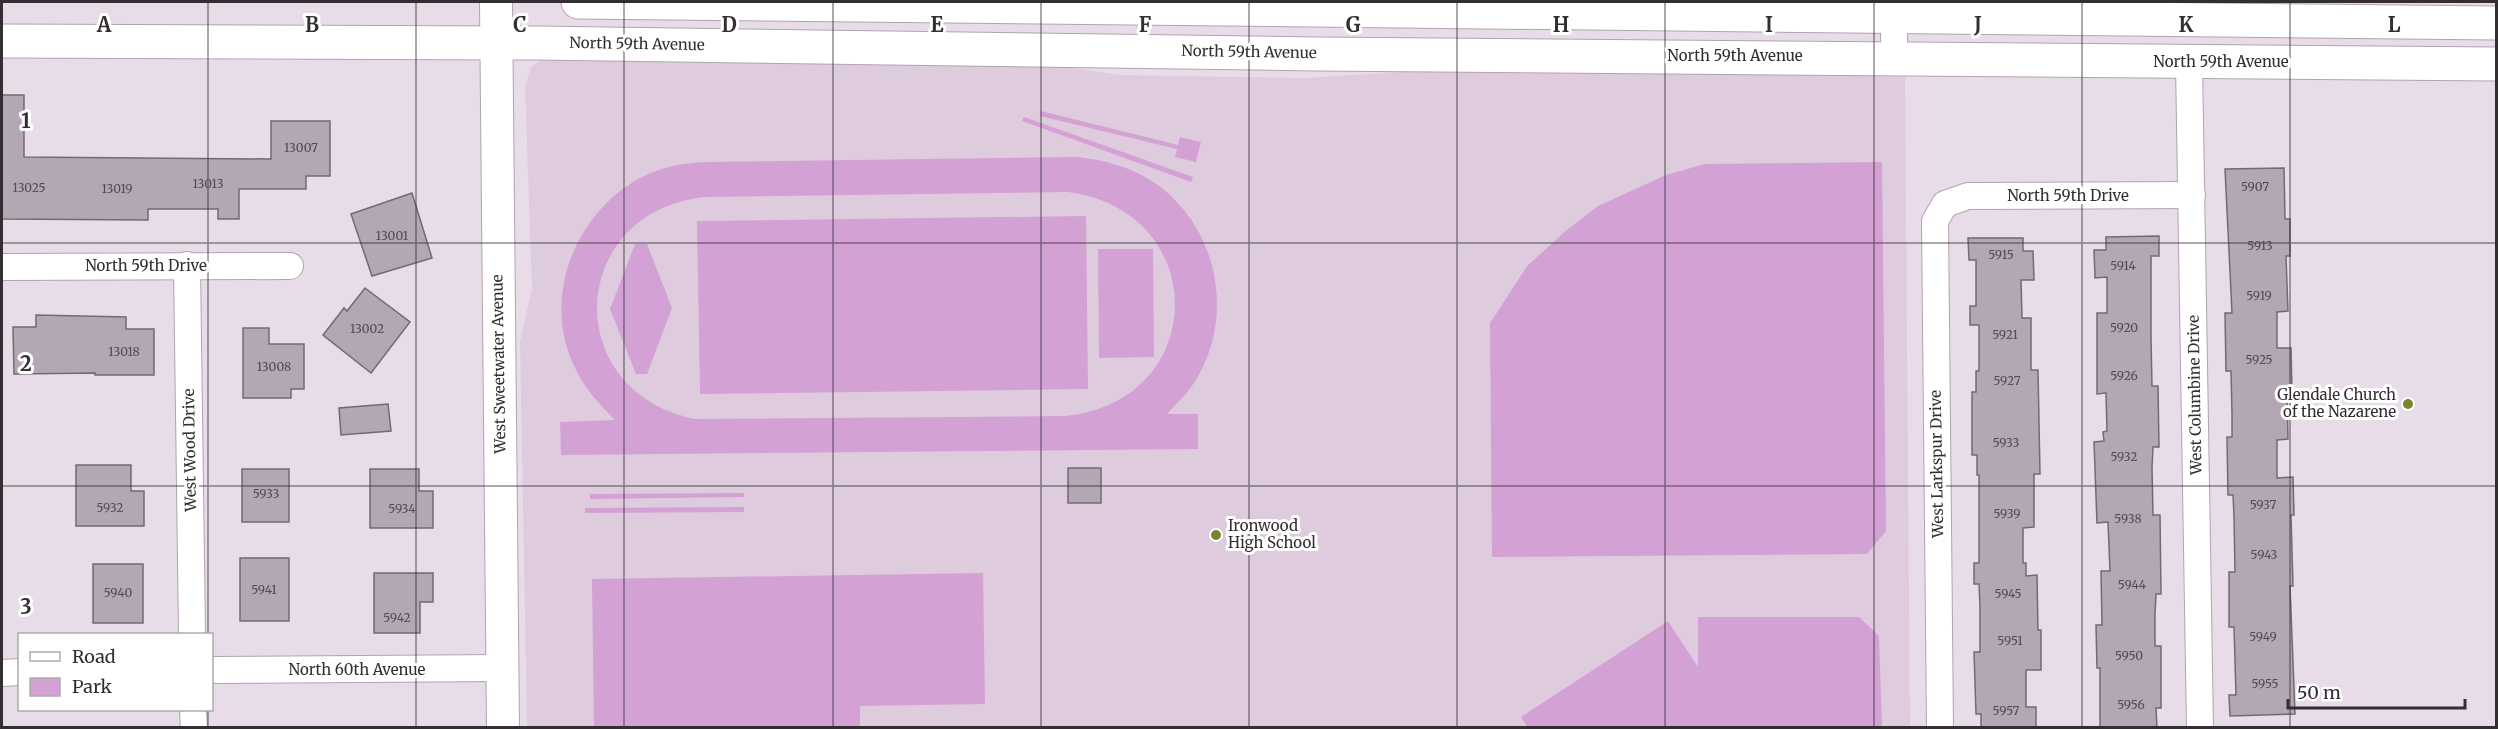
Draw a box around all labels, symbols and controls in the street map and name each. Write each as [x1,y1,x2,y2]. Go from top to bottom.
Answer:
text: A [96,12,112,37]
text: B [305,12,319,37]
text: C [513,12,527,37]
text: D [721,12,737,37]
text: E [930,12,944,37]
text: F [1139,12,1152,37]
text: G [1346,12,1361,37]
text: H [1553,12,1569,37]
text: I [1765,12,1773,37]
text: J [1973,12,1982,37]
text: K [2179,12,2194,37]
text: L [2388,12,2401,37]
street label: North 59th Avenue [569,33,705,54]
street label: North 59th Avenue [1181,41,1317,62]
street label: North 59th Avenue [1667,46,1803,65]
street label: North 59th Avenue [2153,52,2289,71]
text: 1 [21,108,31,133]
house number: 13007 [284,140,318,155]
house number: 13013 [192,176,224,191]
house number: 5907 [2241,179,2269,194]
house number: 13025 [13,180,45,195]
house number: 13019 [101,181,133,196]
street label: North 59th Drive [2007,186,2129,205]
house number: 13001 [376,228,409,243]
house number: 5913 [2247,238,2273,253]
house number: 5915 [1988,247,2014,262]
street label: North 59th Drive [85,256,207,275]
house number: 5914 [2110,258,2136,273]
street label: West Sweetwater Avenue [487,274,510,455]
house number: 5919 [2246,288,2272,303]
street label: West Columbine Drive [2184,315,2205,476]
house number: 5920 [2110,320,2138,335]
house number: 13002 [350,321,384,336]
house number: 5921 [1992,327,2018,342]
house number: 13018 [108,344,140,359]
text: 2 [20,351,32,376]
house number: 5925 [2245,352,2273,367]
house number: 13008 [257,359,291,374]
house number: 5926 [2110,368,2138,383]
house number: 5927 [1993,373,2021,388]
place label: Glendale Church of the Nazarene [2277,385,2396,421]
street label: West Wood Drive [179,388,200,513]
street label: West Larkspur Drive [1926,390,1947,539]
marker: Glendale Church of the Nazarene [2401,397,2415,411]
house number: 5933 [1993,435,2019,450]
house number: 5932 [2111,449,2138,464]
house number: 5933 [253,486,279,501]
house number: 5937 [2250,497,2276,512]
house number: 5932 [97,500,124,515]
house number: 5934 [388,501,416,516]
house number: 5939 [1993,506,2021,521]
house number: 5938 [2114,511,2142,526]
place label: Ironwood High School [1228,516,1316,552]
marker: Ironwood High School [1209,528,1223,542]
house number: 5943 [2251,547,2278,562]
house number: 5944 [2118,577,2147,592]
house number: 5941 [251,582,277,597]
house number: 5940 [104,585,133,600]
house number: 5945 [1995,586,2021,601]
text: 3 [20,594,32,619]
house number: 5942 [383,610,411,625]
house number: 5949 [2249,629,2277,644]
legend [18,633,213,711]
house number: 5951 [1997,633,2023,648]
text: Road [72,645,116,668]
house number: 5950 [2115,648,2143,663]
street label: North 60th Avenue [289,660,426,679]
scale bar [2288,672,2465,710]
text: Park [72,675,113,698]
house number: 5955 [2252,676,2278,691]
text: 50 m [2297,681,2341,704]
house number: 5956 [2117,697,2145,712]
house number: 5957 [1993,703,2020,718]

